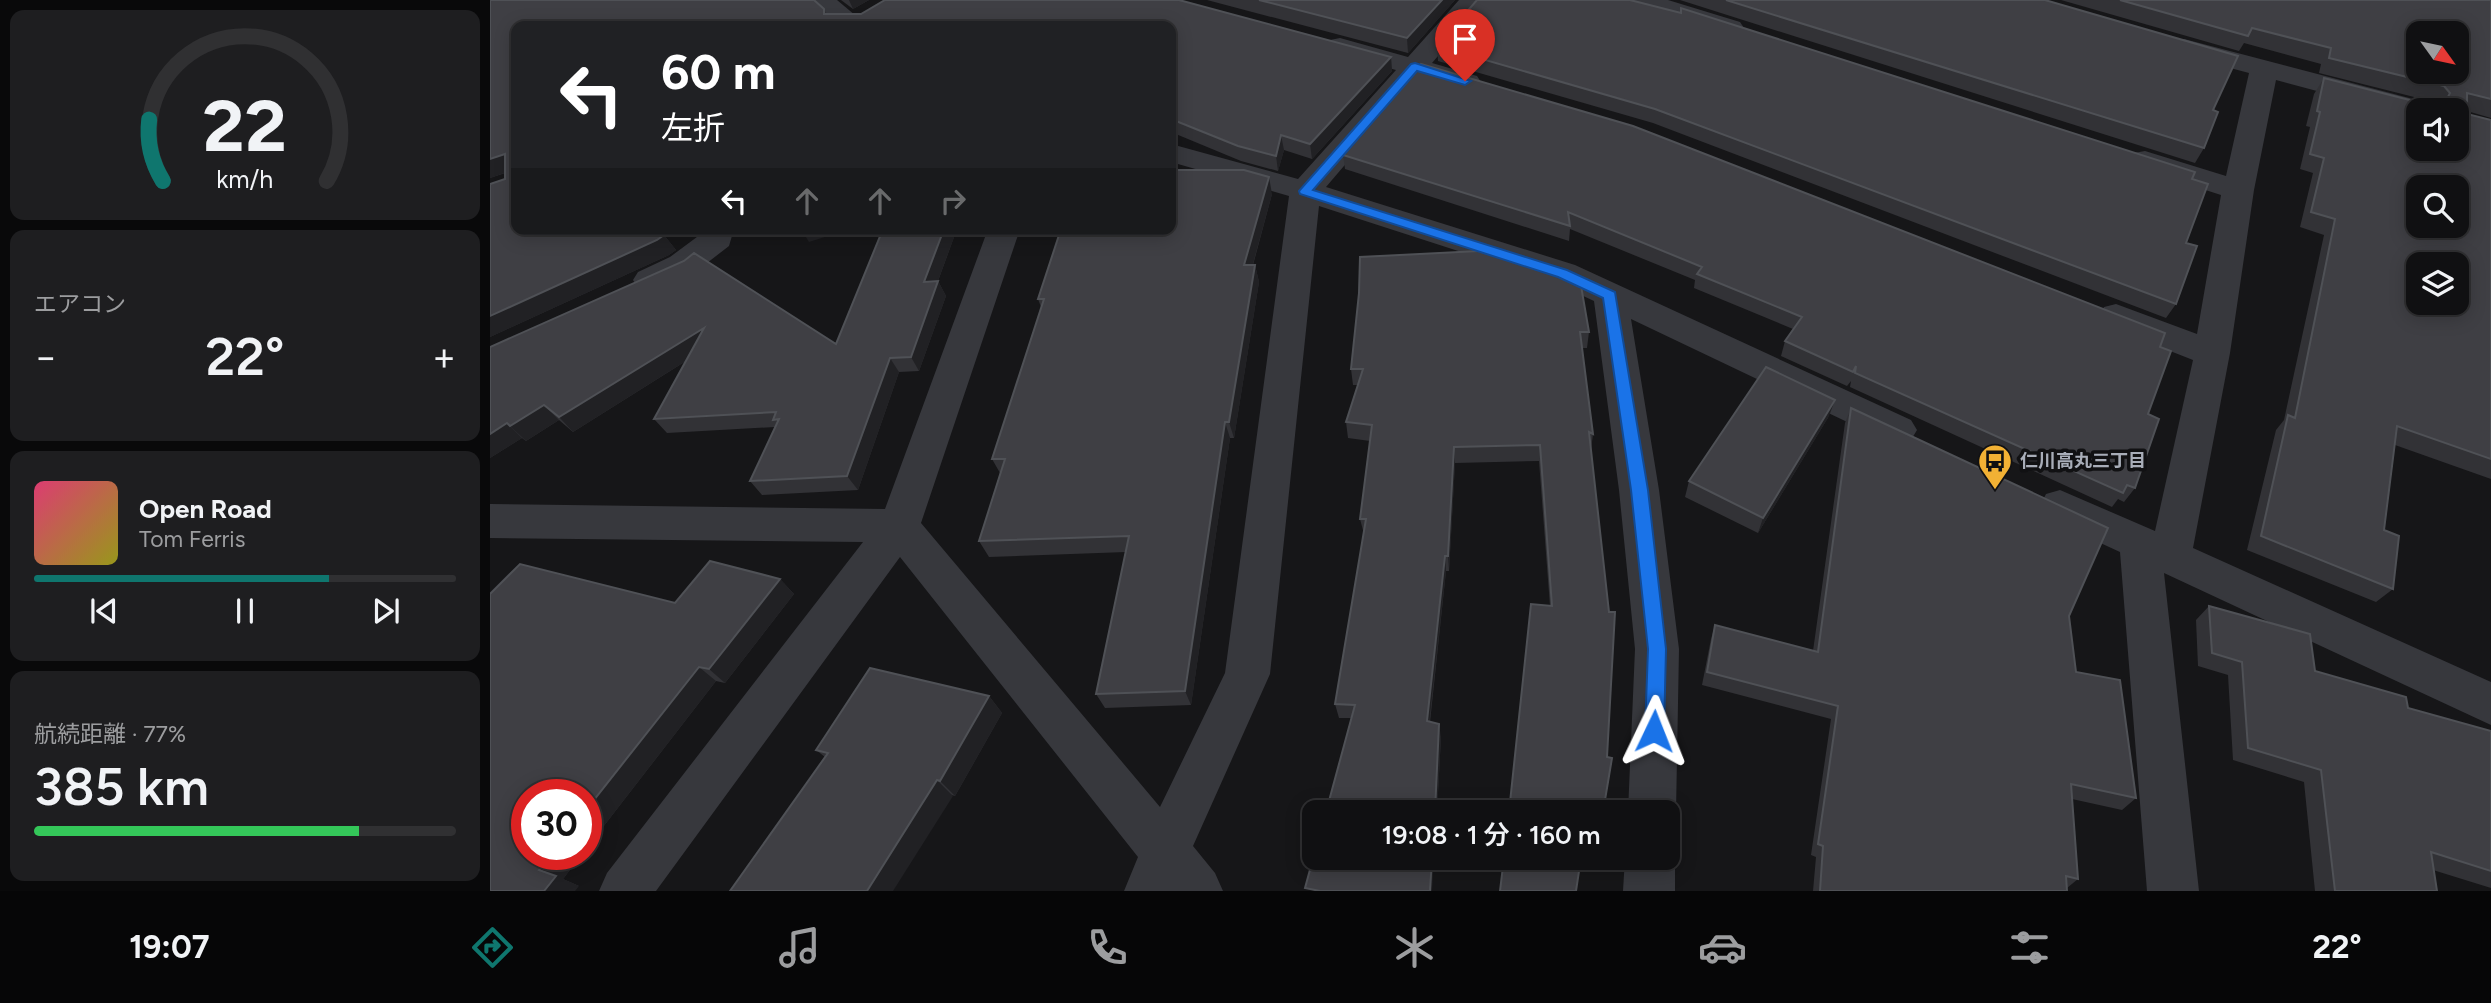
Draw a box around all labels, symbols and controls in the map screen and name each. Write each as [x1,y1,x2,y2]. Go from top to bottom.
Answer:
pin [1435,9,1495,81]
icon: arrive [1446,20,1484,58]
north arrow [2406,21,2469,84]
map controls [2406,21,2469,315]
text: 60 m [661,42,776,101]
icon: left [546,49,637,140]
text: 22 [203,83,287,170]
button: sound [2406,98,2469,161]
text: 左折 [661,109,725,147]
text: km/h [216,164,274,194]
button: search [2406,175,2469,238]
icon: left [715,182,753,220]
icon: ahead [788,182,826,220]
icon: ahead [861,182,899,220]
icon: right [934,182,972,220]
button: layers [2406,252,2469,315]
text: エアコン [34,290,126,318]
text: 22° [206,326,284,388]
text: − [34,334,58,380]
text: + [432,334,456,380]
bus stop icon: 仁川高丸三丁目 [1976,442,2014,491]
place label: 仁川高丸三丁目 [2020,450,2146,472]
text: Open Road [139,493,272,525]
text: Tom Ferris [139,525,245,553]
icon: previous [85,592,123,630]
icon: pause [226,592,264,630]
icon: next [367,592,405,630]
position arrow [1617,694,1691,768]
text: 航続距離 · 77% [34,720,186,748]
text: 385 km [34,756,209,818]
speed limit sign: 30 [511,779,602,870]
text: 19:08 · 1 分 · 160 m [1382,819,1600,851]
icon: directions [468,923,517,972]
icon: music [775,923,824,972]
icon: phone [1083,923,1132,972]
icon: climate [1390,923,1439,972]
icon: car [1698,923,1747,972]
icon: filters [2005,923,2054,972]
text: 19:07 [129,928,209,966]
text: 22° [2313,928,2362,966]

